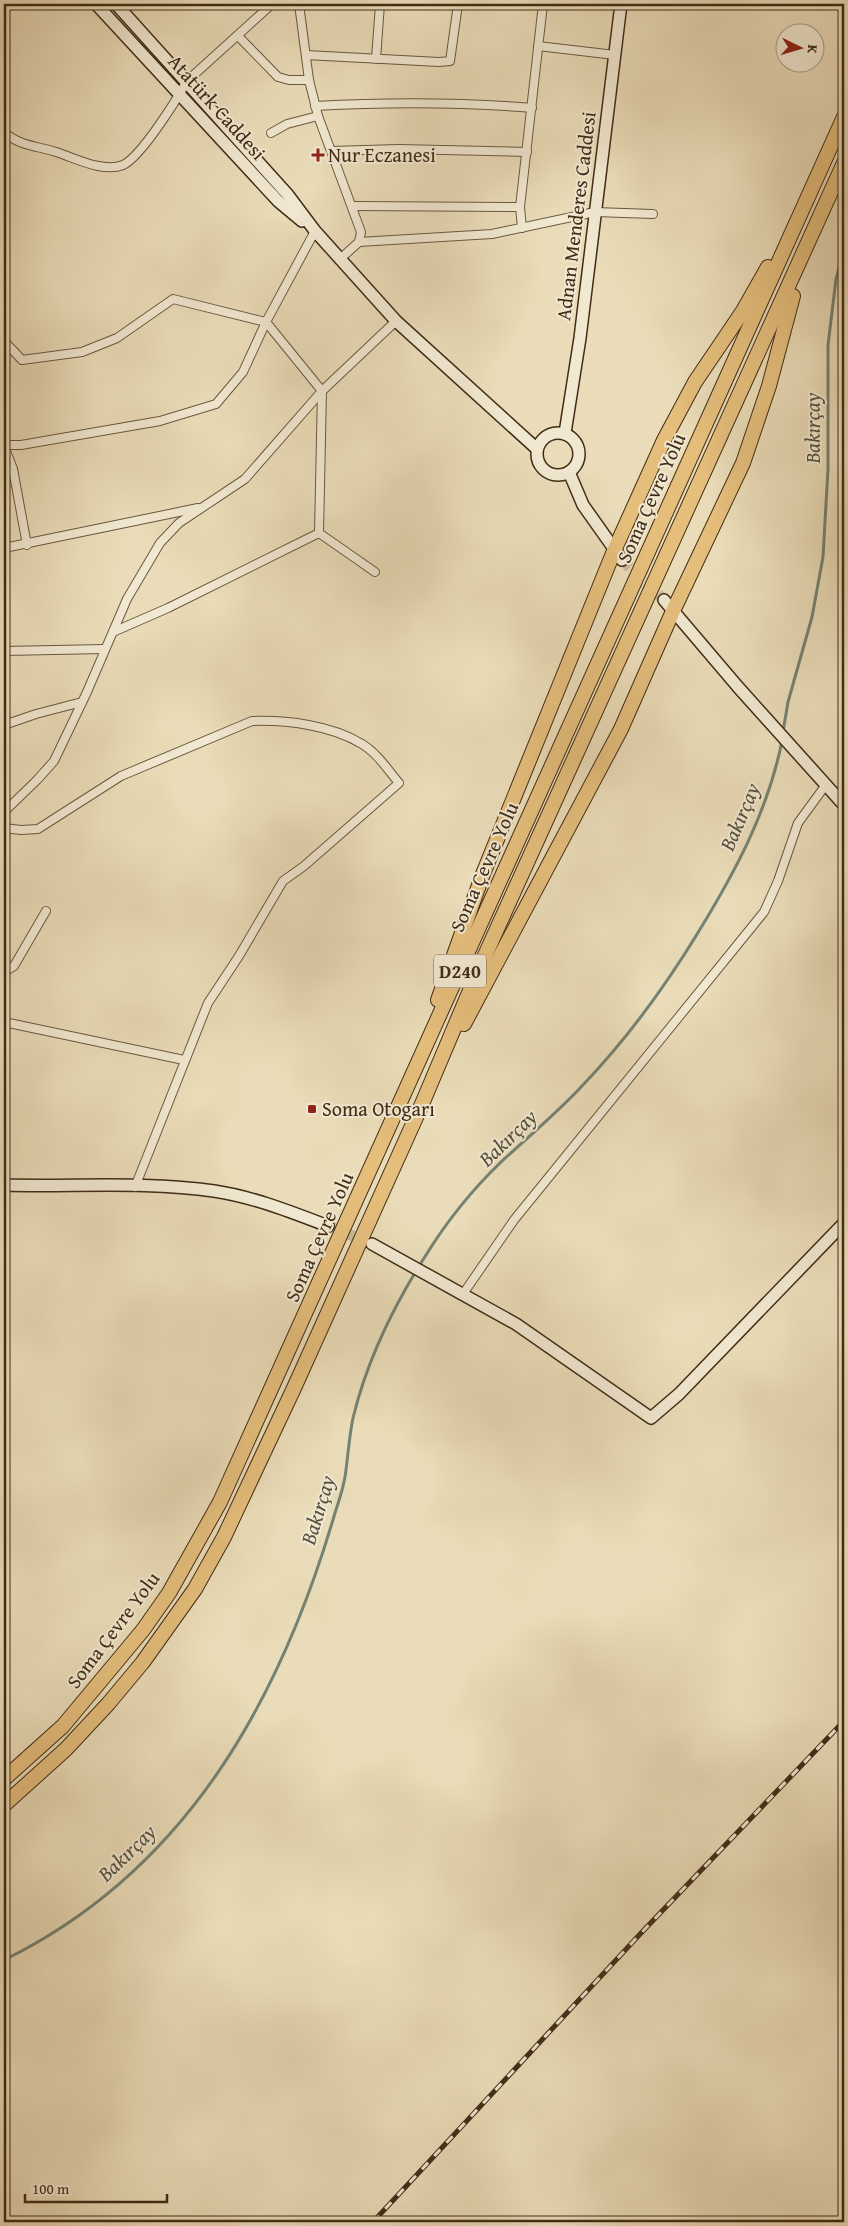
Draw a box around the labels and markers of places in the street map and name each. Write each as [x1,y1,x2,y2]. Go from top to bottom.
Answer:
place label: Nur Eczanesi [328,140,436,169]
marker: Nur Eczanesi [312,149,324,161]
place label: Soma Otogarı [322,1094,435,1123]
marker: Soma Otogarı [306,1103,318,1115]

